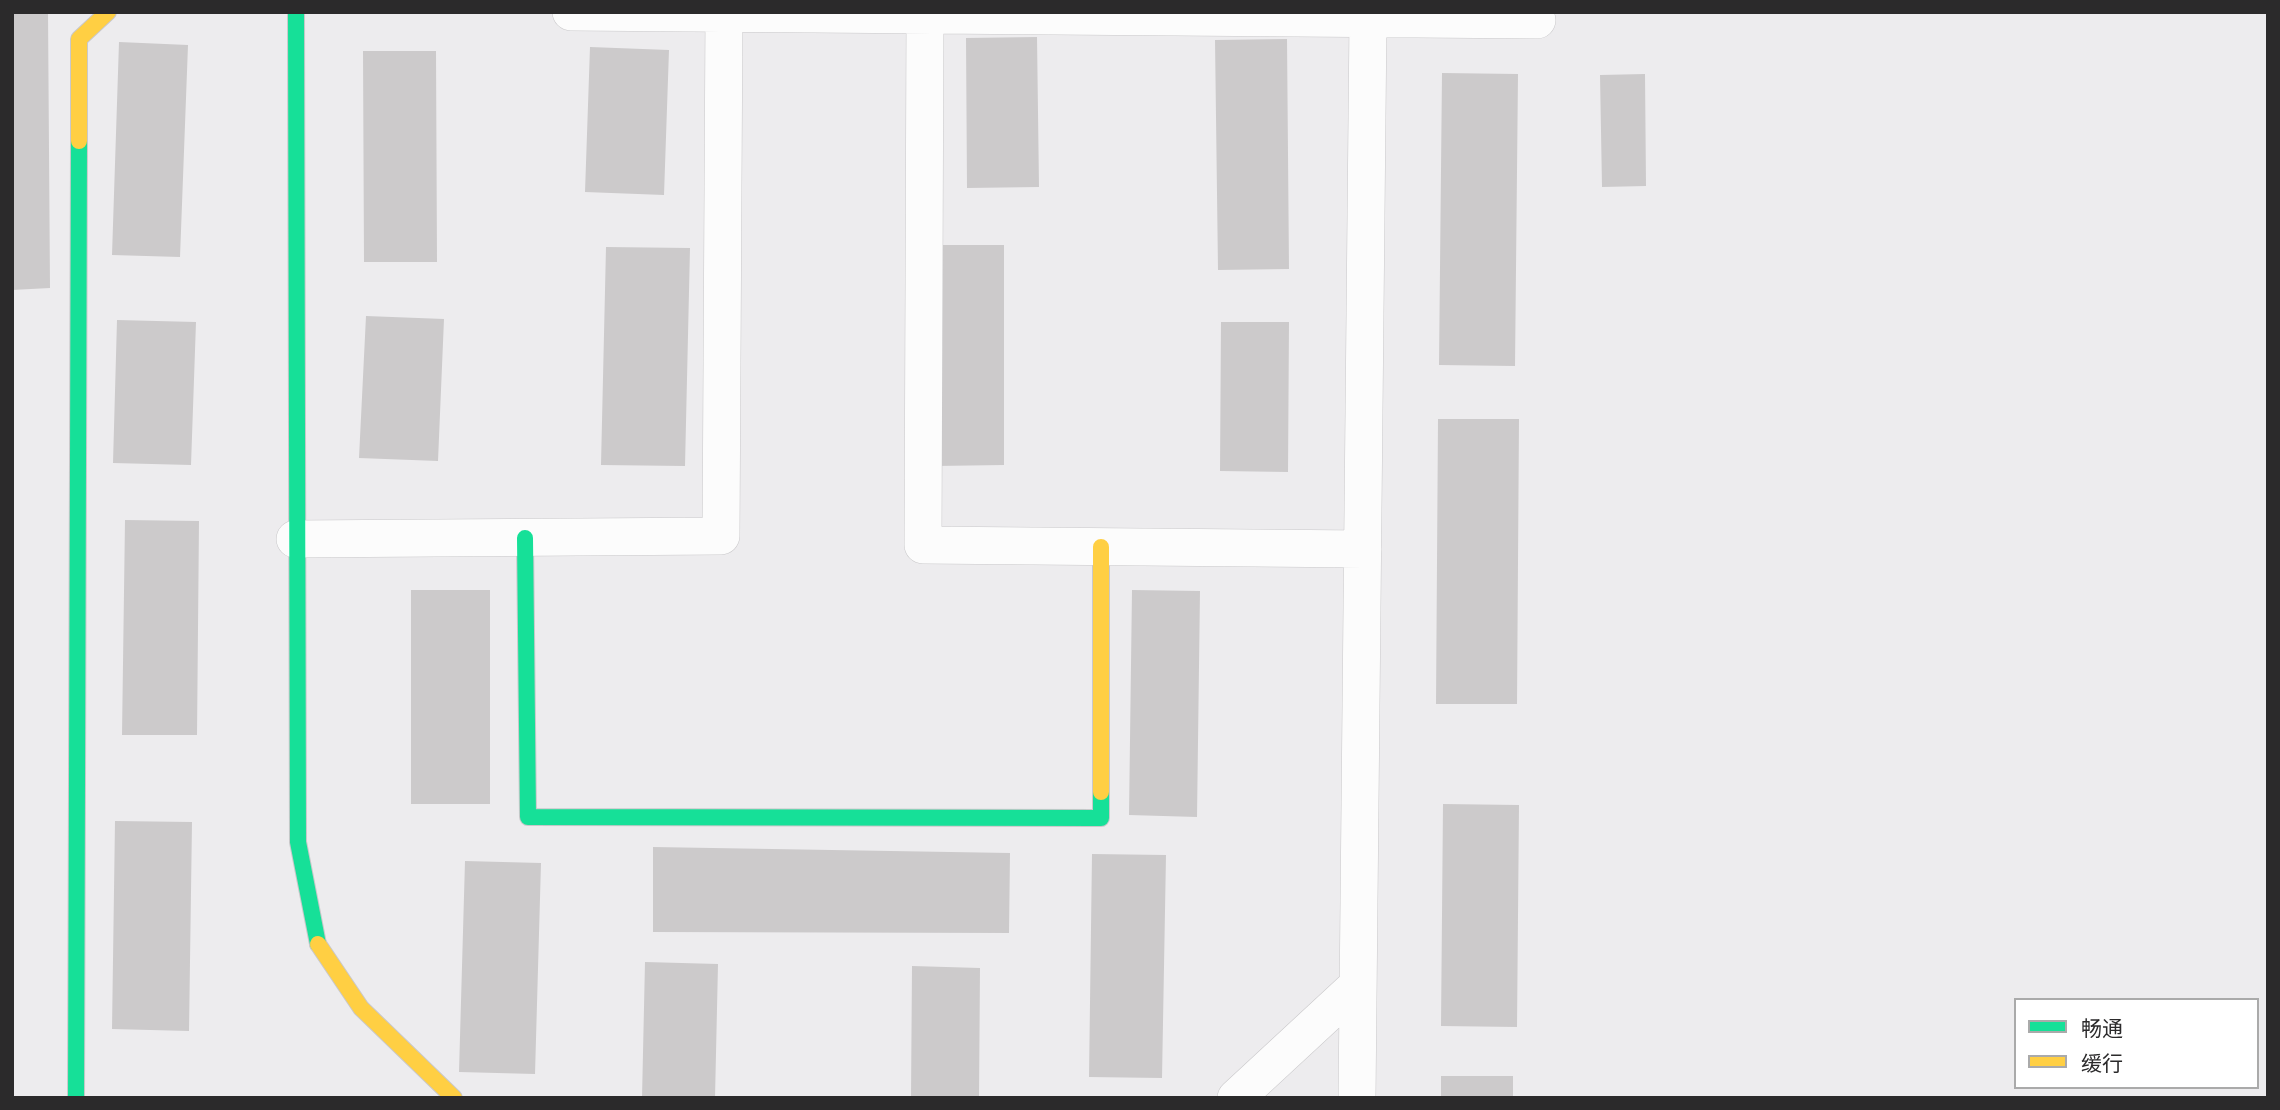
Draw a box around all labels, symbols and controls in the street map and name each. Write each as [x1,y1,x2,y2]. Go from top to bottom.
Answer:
legend [2014,998,2259,1089]
text: 畅通 [2081,1016,2123,1041]
text: 缓行 [2081,1051,2123,1076]

